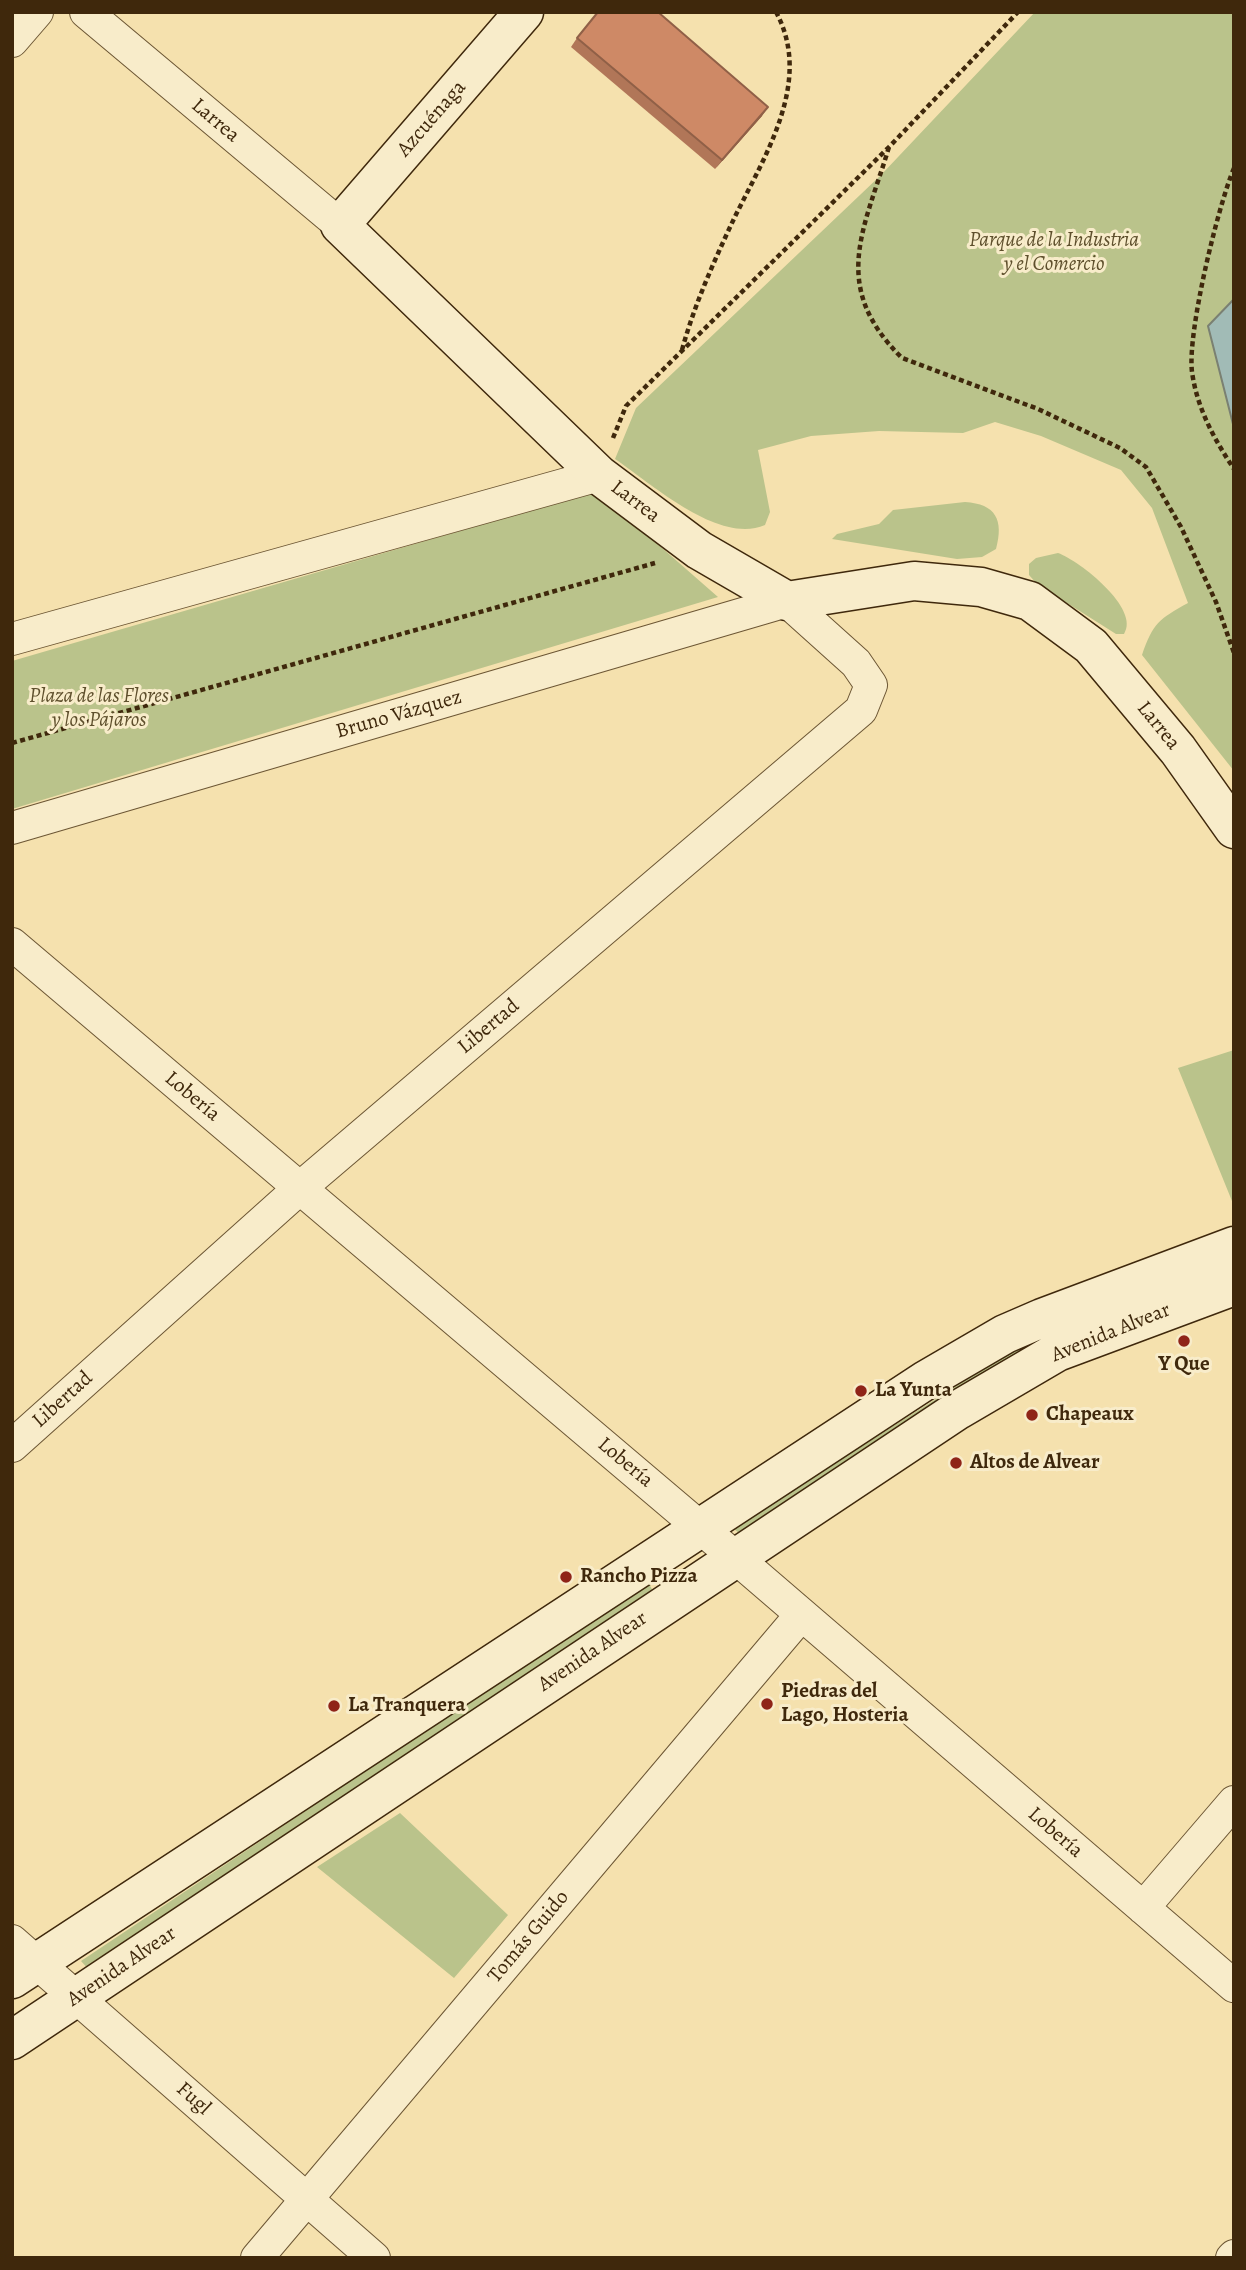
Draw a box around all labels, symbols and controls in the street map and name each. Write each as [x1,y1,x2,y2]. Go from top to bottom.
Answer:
street label: Azcuénaga [392,76,472,162]
street label: Larrea [186,94,244,148]
park label: Parque de la Industria y el Comercio [969,228,1139,278]
street label: Larrea [605,475,665,529]
park label: Plaza de las Flores y los Pájaros [29,684,169,734]
street label: Bruno Vázquez [333,685,465,745]
street label: Larrea [1131,697,1185,755]
street label: Libertad [453,994,525,1060]
street label: Lobería [159,1066,225,1128]
street label: Avenida Alvear [1048,1298,1174,1368]
marker: Y Que [1176,1333,1192,1349]
place label: Y Que [1158,1352,1210,1378]
street label: Libertad [28,1366,98,1434]
place label: La Yunta [875,1378,952,1404]
marker: La Yunta [853,1383,869,1399]
place label: Chapeaux [1046,1402,1134,1428]
marker: Chapeaux [1024,1407,1040,1423]
street label: Lobería [592,1432,658,1494]
place label: Altos de Alvear [970,1450,1100,1476]
marker: Altos de Alvear [948,1455,964,1471]
place label: Rancho Pizza [580,1564,698,1590]
marker: Rancho Pizza [558,1569,574,1585]
street label: Avenida Alvear [534,1606,652,1698]
place label: Piedras del Lago, Hosteria [781,1679,909,1729]
place label: La Tranquera [348,1693,466,1719]
marker: Piedras del Lago, Hosteria [759,1696,775,1712]
marker: La Tranquera [326,1698,342,1714]
street label: Lobería [1022,1802,1088,1864]
street label: Tomás Guido [483,1886,575,1988]
street label: Avenida Alvear [63,1921,181,2013]
street label: Fugl [171,2077,215,2121]

